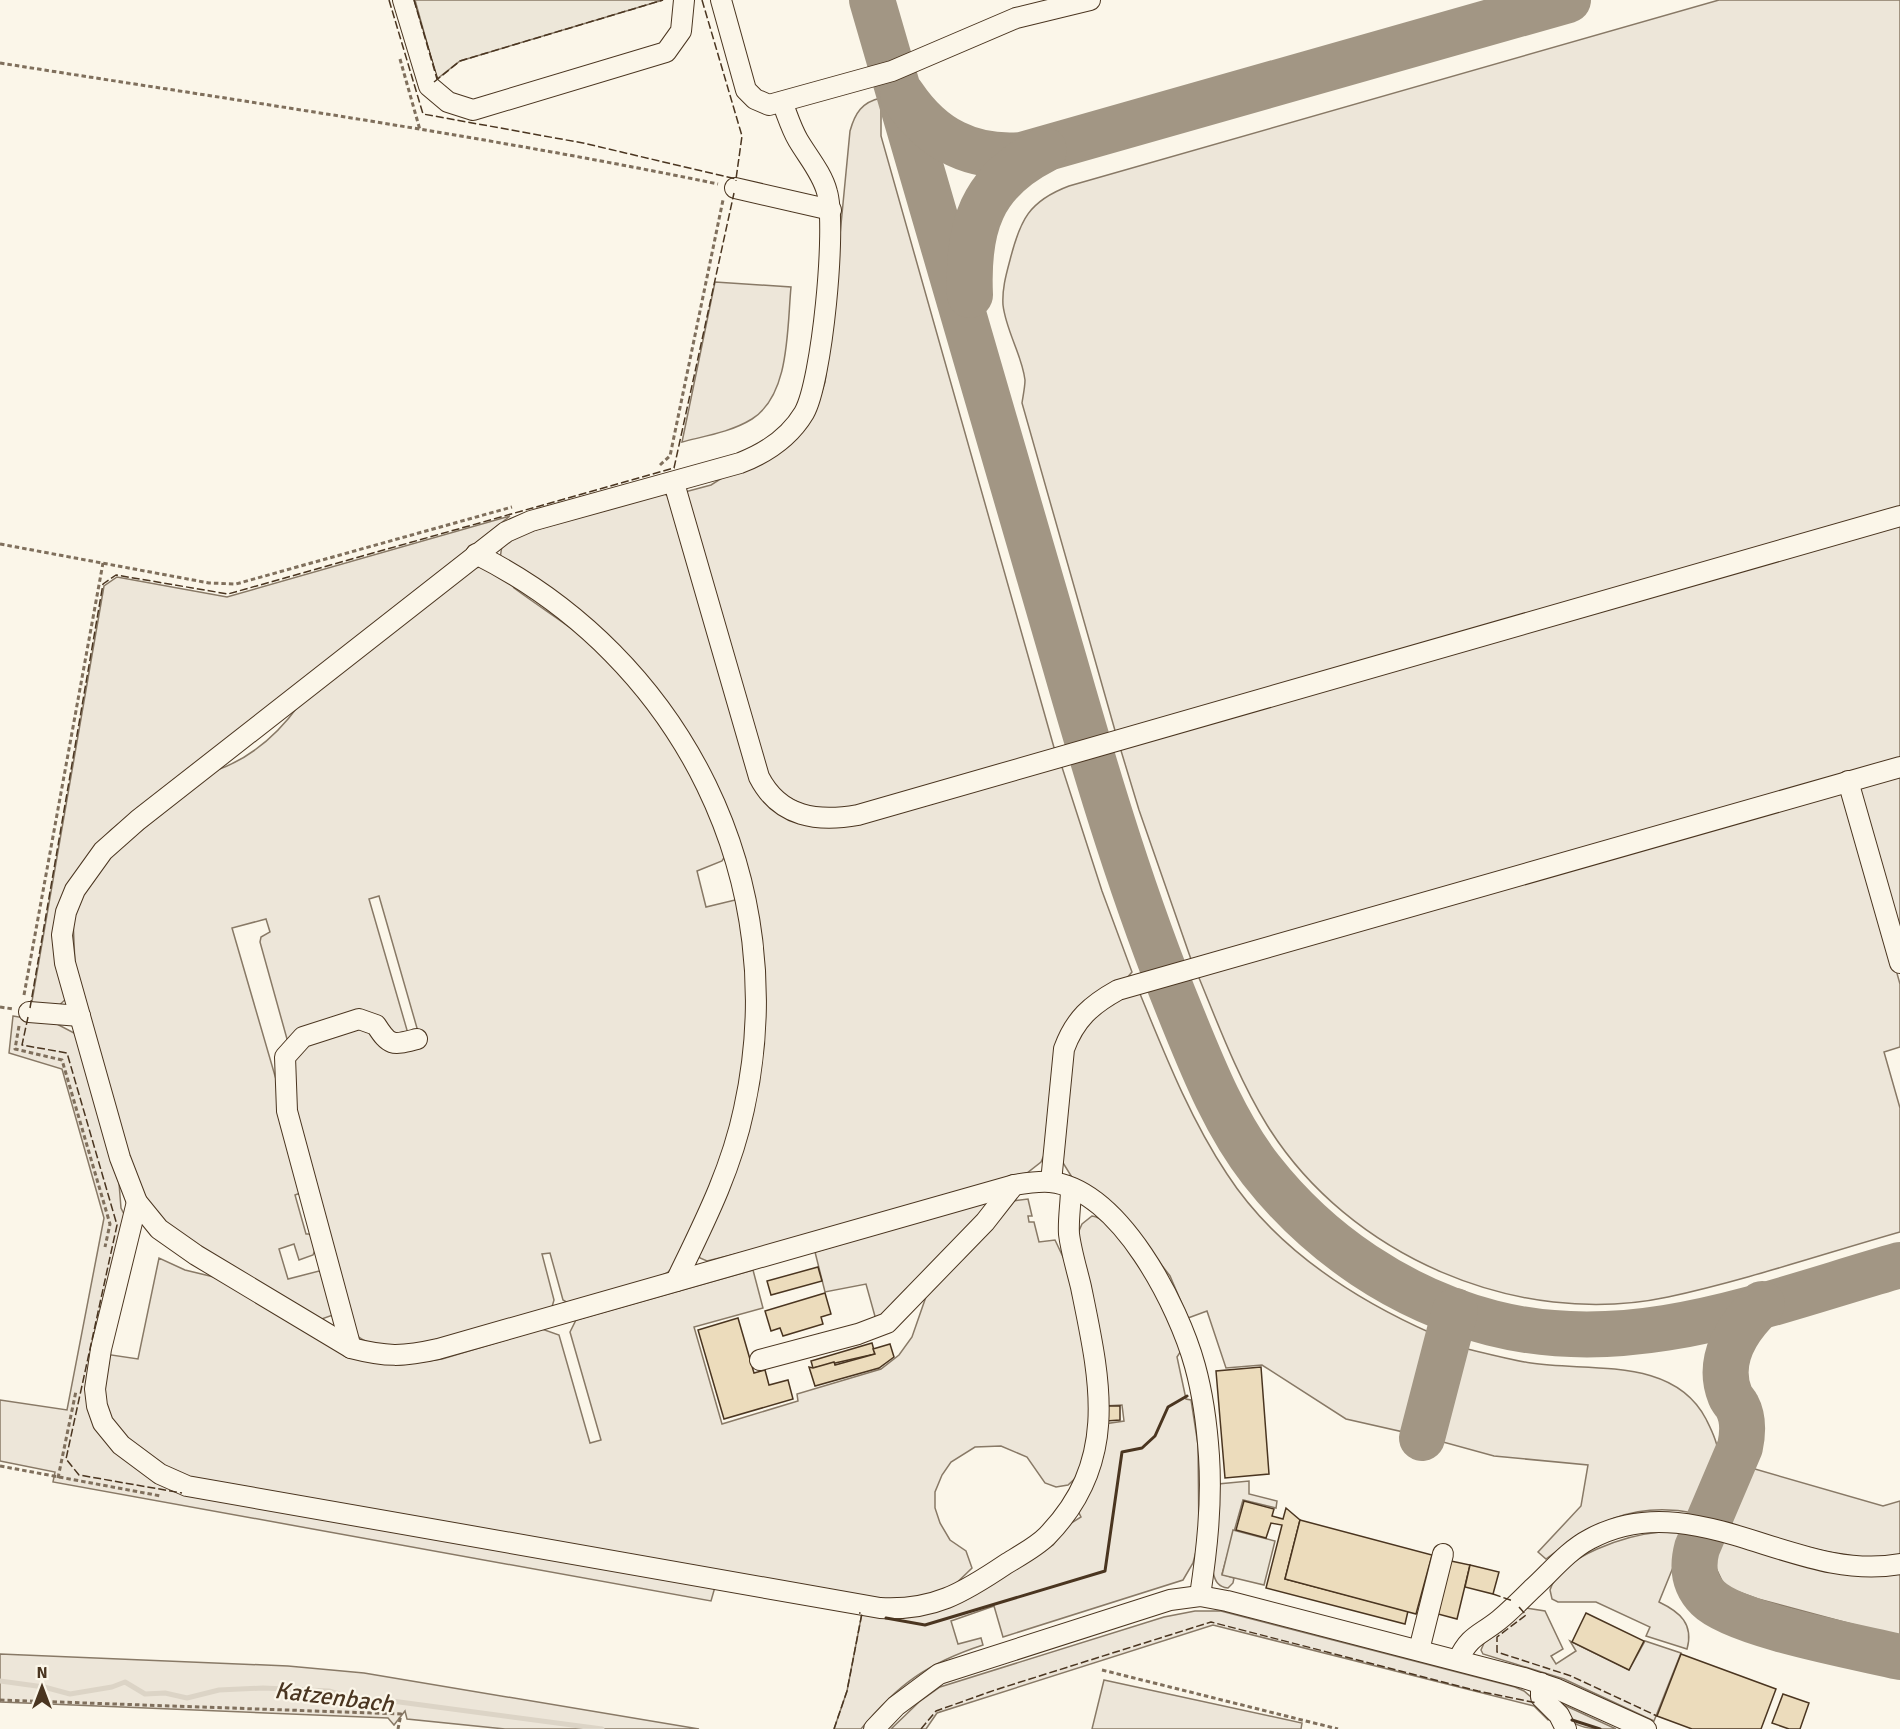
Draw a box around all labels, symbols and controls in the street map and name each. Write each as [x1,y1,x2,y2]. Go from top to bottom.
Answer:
north arrow [12,1657,72,1717]
text: N [36,1663,48,1683]
water label: Katzenbach [273,1675,396,1719]

